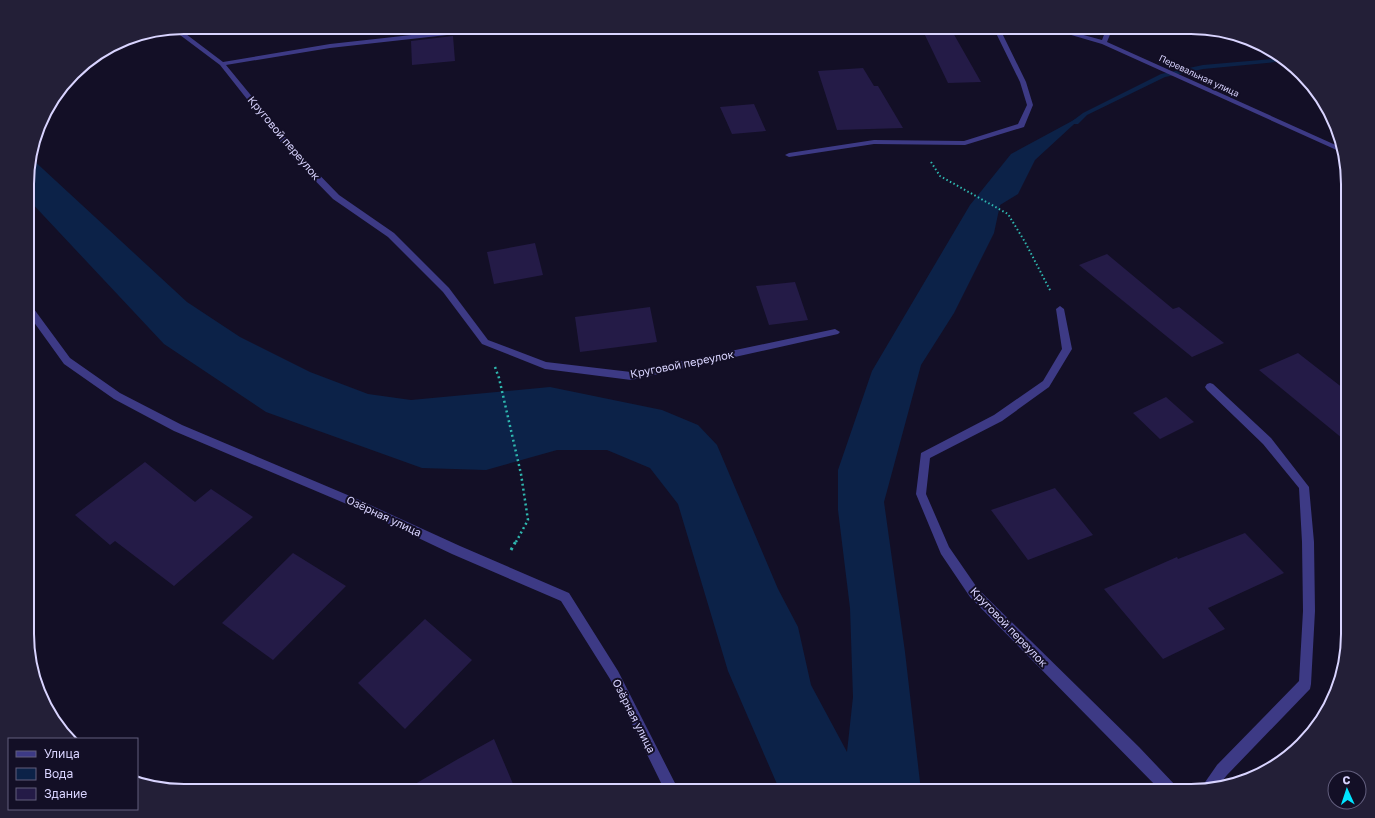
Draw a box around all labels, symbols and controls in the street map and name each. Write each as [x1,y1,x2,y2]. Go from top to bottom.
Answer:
street label: Перевальная улица [1157,52,1241,99]
street label: Круговой переулок [246,93,324,183]
street label: Круговой переулок [629,347,736,380]
street label: Озёрная улица [345,492,424,539]
street label: Круговой переулок [968,584,1051,670]
street label: Озёрная улица [610,677,659,755]
legend [8,738,138,810]
text: Улица [44,746,80,761]
text: Вода [44,766,73,781]
north arrow [1327,770,1367,810]
text: С [1342,773,1351,786]
text: Здание [44,786,87,801]

